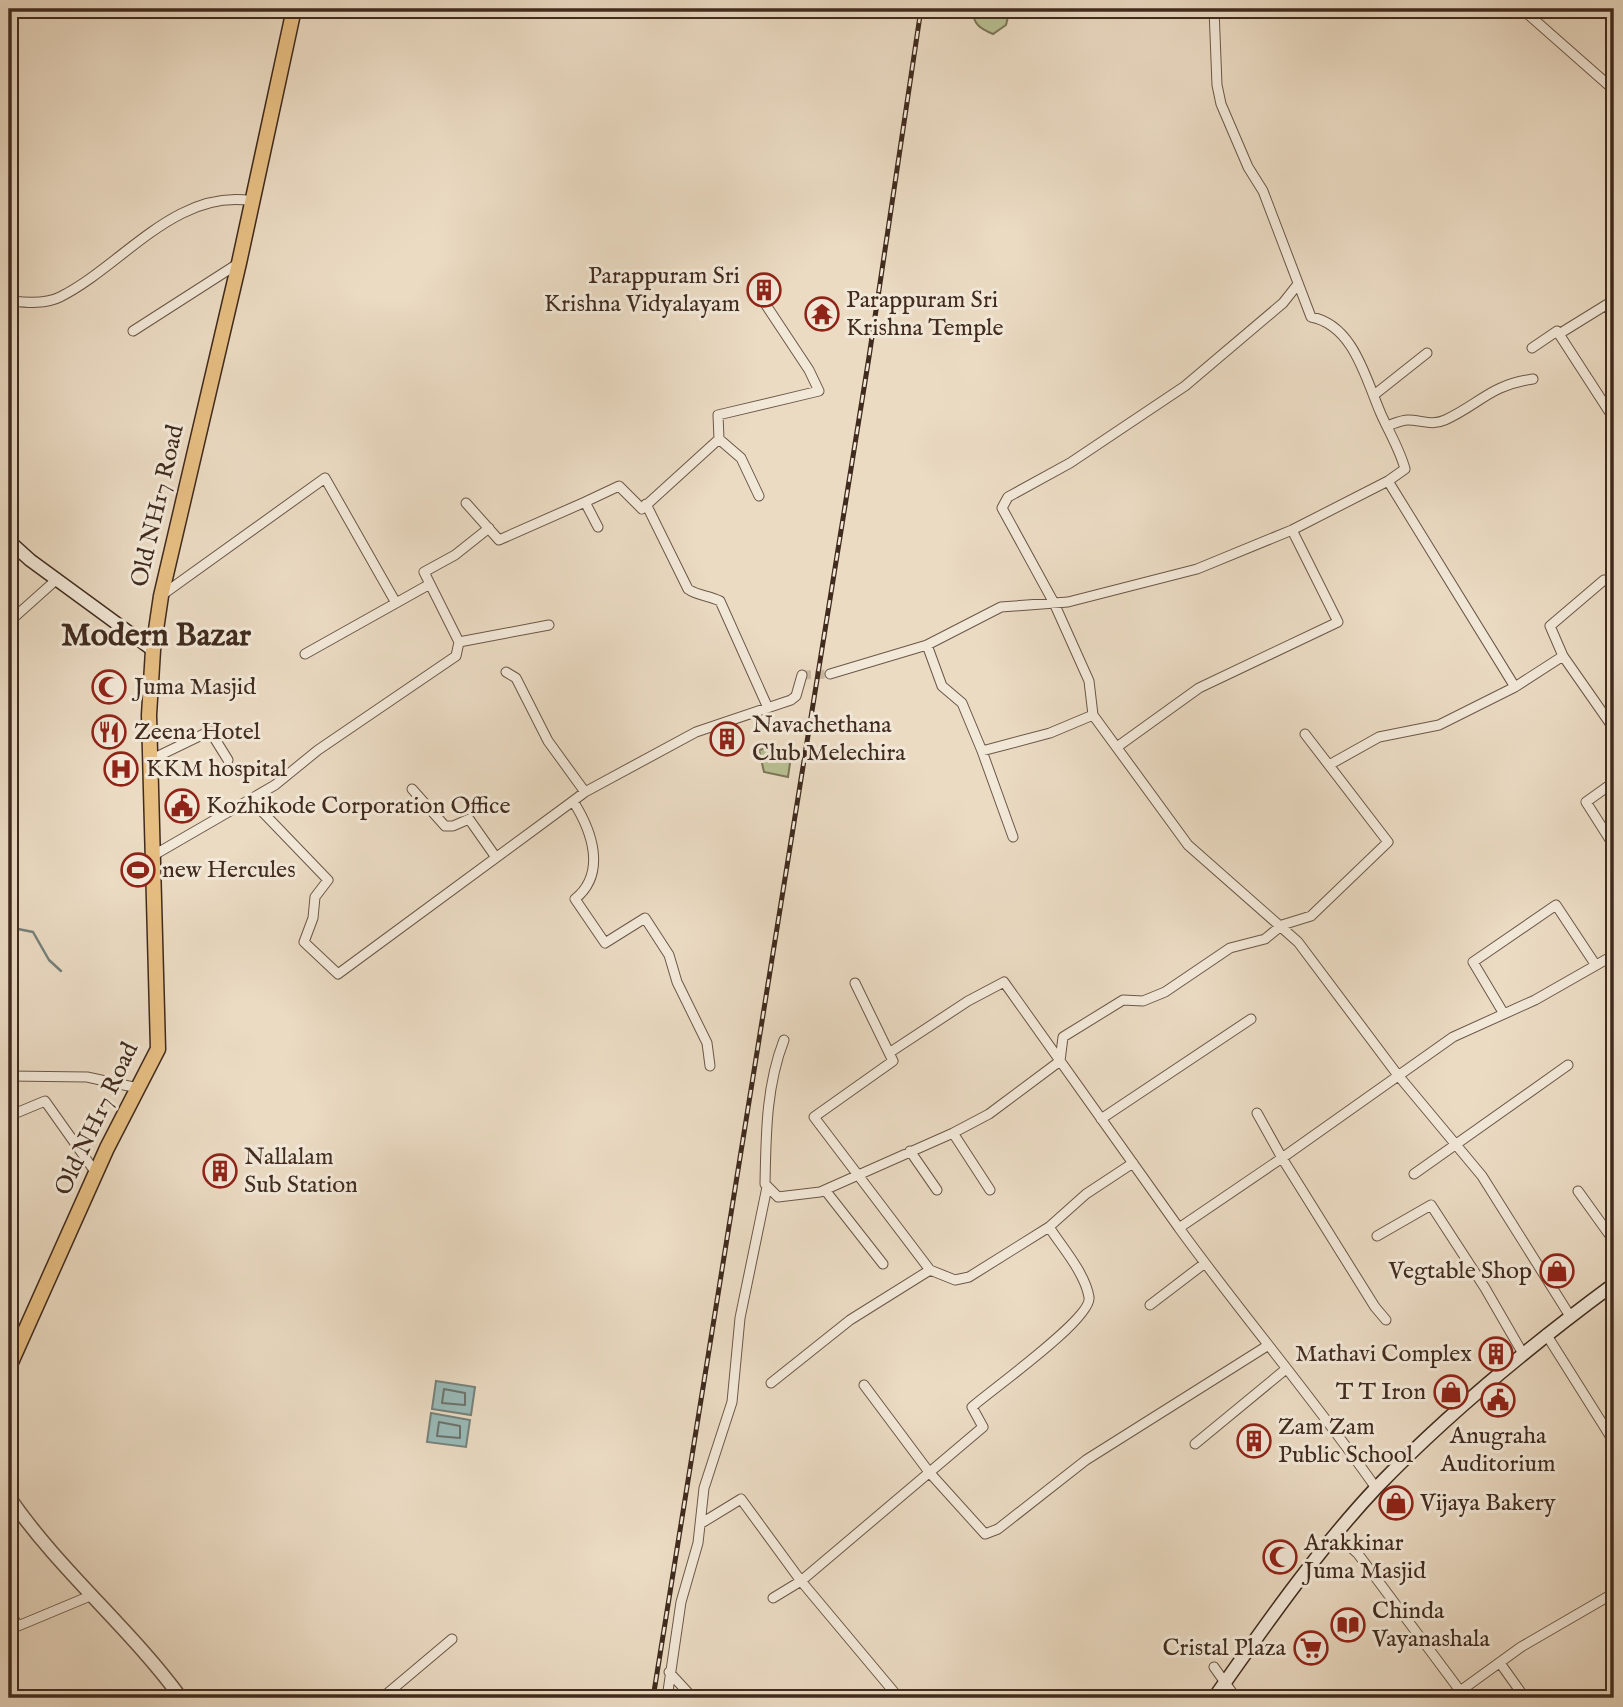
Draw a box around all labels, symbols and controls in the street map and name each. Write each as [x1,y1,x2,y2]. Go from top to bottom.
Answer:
place label: Parappuram Sri Krishna Vidyalayam [544,261,740,320]
building icon: Parappuram Sri Krishna Vidyalayam [745,271,783,309]
place label: Parappuram Sri Krishna Temple [846,285,1004,344]
temple icon: Parappuram Sri Krishna Temple [803,295,841,333]
street label: Old NH17 Road [124,422,192,590]
district label: Modern Bazar [61,616,251,657]
mosque icon: Juma Masjid [90,668,128,706]
place label: Juma Masjid [131,672,256,703]
place label: Navachethana Club Melechira [752,710,906,769]
restaurant icon: Zeena Hotel [90,713,128,751]
place label: Zeena Hotel [134,717,261,748]
building icon: Navachethana Club Melechira [708,720,746,758]
hospital icon: KKM hospital [102,750,140,788]
place label: KKM hospital [146,754,287,785]
public building icon: Kozhikode Corporation Office [163,787,201,825]
place label: Kozhikode Corporation Office [206,791,510,822]
sports icon: new Hercules [119,851,157,889]
place label: new Hercules [162,855,296,886]
street label: Old NH17 Road [48,1037,146,1201]
place label: Nallalam Sub Station [244,1142,358,1201]
building icon: Nallalam Sub Station [201,1152,239,1190]
shop icon: Vegtable Shop [1538,1252,1576,1290]
place label: Vegtable Shop [1387,1256,1532,1287]
building icon: Mathavi Complex [1477,1335,1515,1373]
place label: Mathavi Complex [1295,1339,1472,1370]
shop icon: T T Iron [1432,1373,1470,1411]
place label: T T Iron [1336,1377,1426,1408]
public building icon: Anugraha Auditorium [1479,1381,1517,1419]
place label: Zam Zam Public School [1278,1412,1414,1471]
place label: Anugraha Auditorium [1440,1421,1555,1480]
building icon: Zam Zam Public School [1235,1422,1273,1460]
shop icon: Vijaya Bakery [1377,1484,1415,1522]
place label: Vijaya Bakery [1419,1488,1556,1519]
place label: Arakkinar Juma Masjid [1301,1528,1426,1587]
mosque icon: Arakkinar Juma Masjid [1261,1538,1299,1576]
place label: Chinda Vayanashala [1371,1596,1491,1655]
library icon: Chinda Vayanashala [1329,1606,1367,1644]
supermarket icon: Cristal Plaza [1292,1629,1330,1667]
place label: Cristal Plaza [1163,1633,1287,1664]

